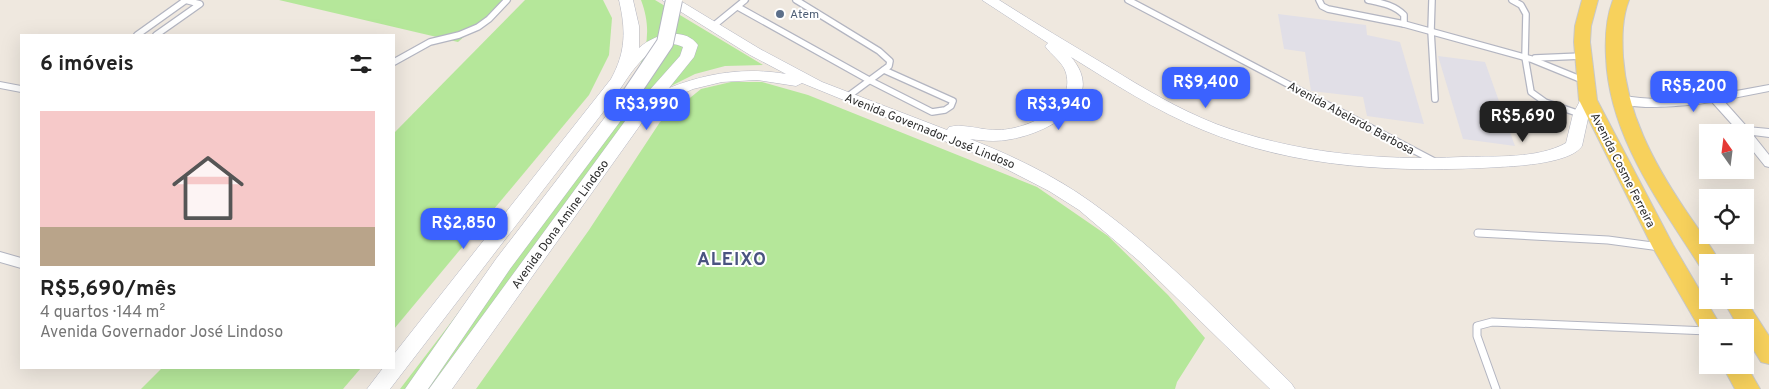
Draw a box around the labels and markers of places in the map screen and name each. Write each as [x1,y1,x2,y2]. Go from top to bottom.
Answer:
place label: Atem [790,7,819,23]
marker: Atem [774,8,786,20]
pin: R$9,400 [1160,66,1252,109]
pin: R$5,200 [1648,70,1740,113]
pin: R$3,990 [601,88,693,131]
pin: R$3,940 [1013,88,1105,131]
pin: R$5,690 [1477,100,1569,143]
pin: R$2,850 [418,208,510,250]

